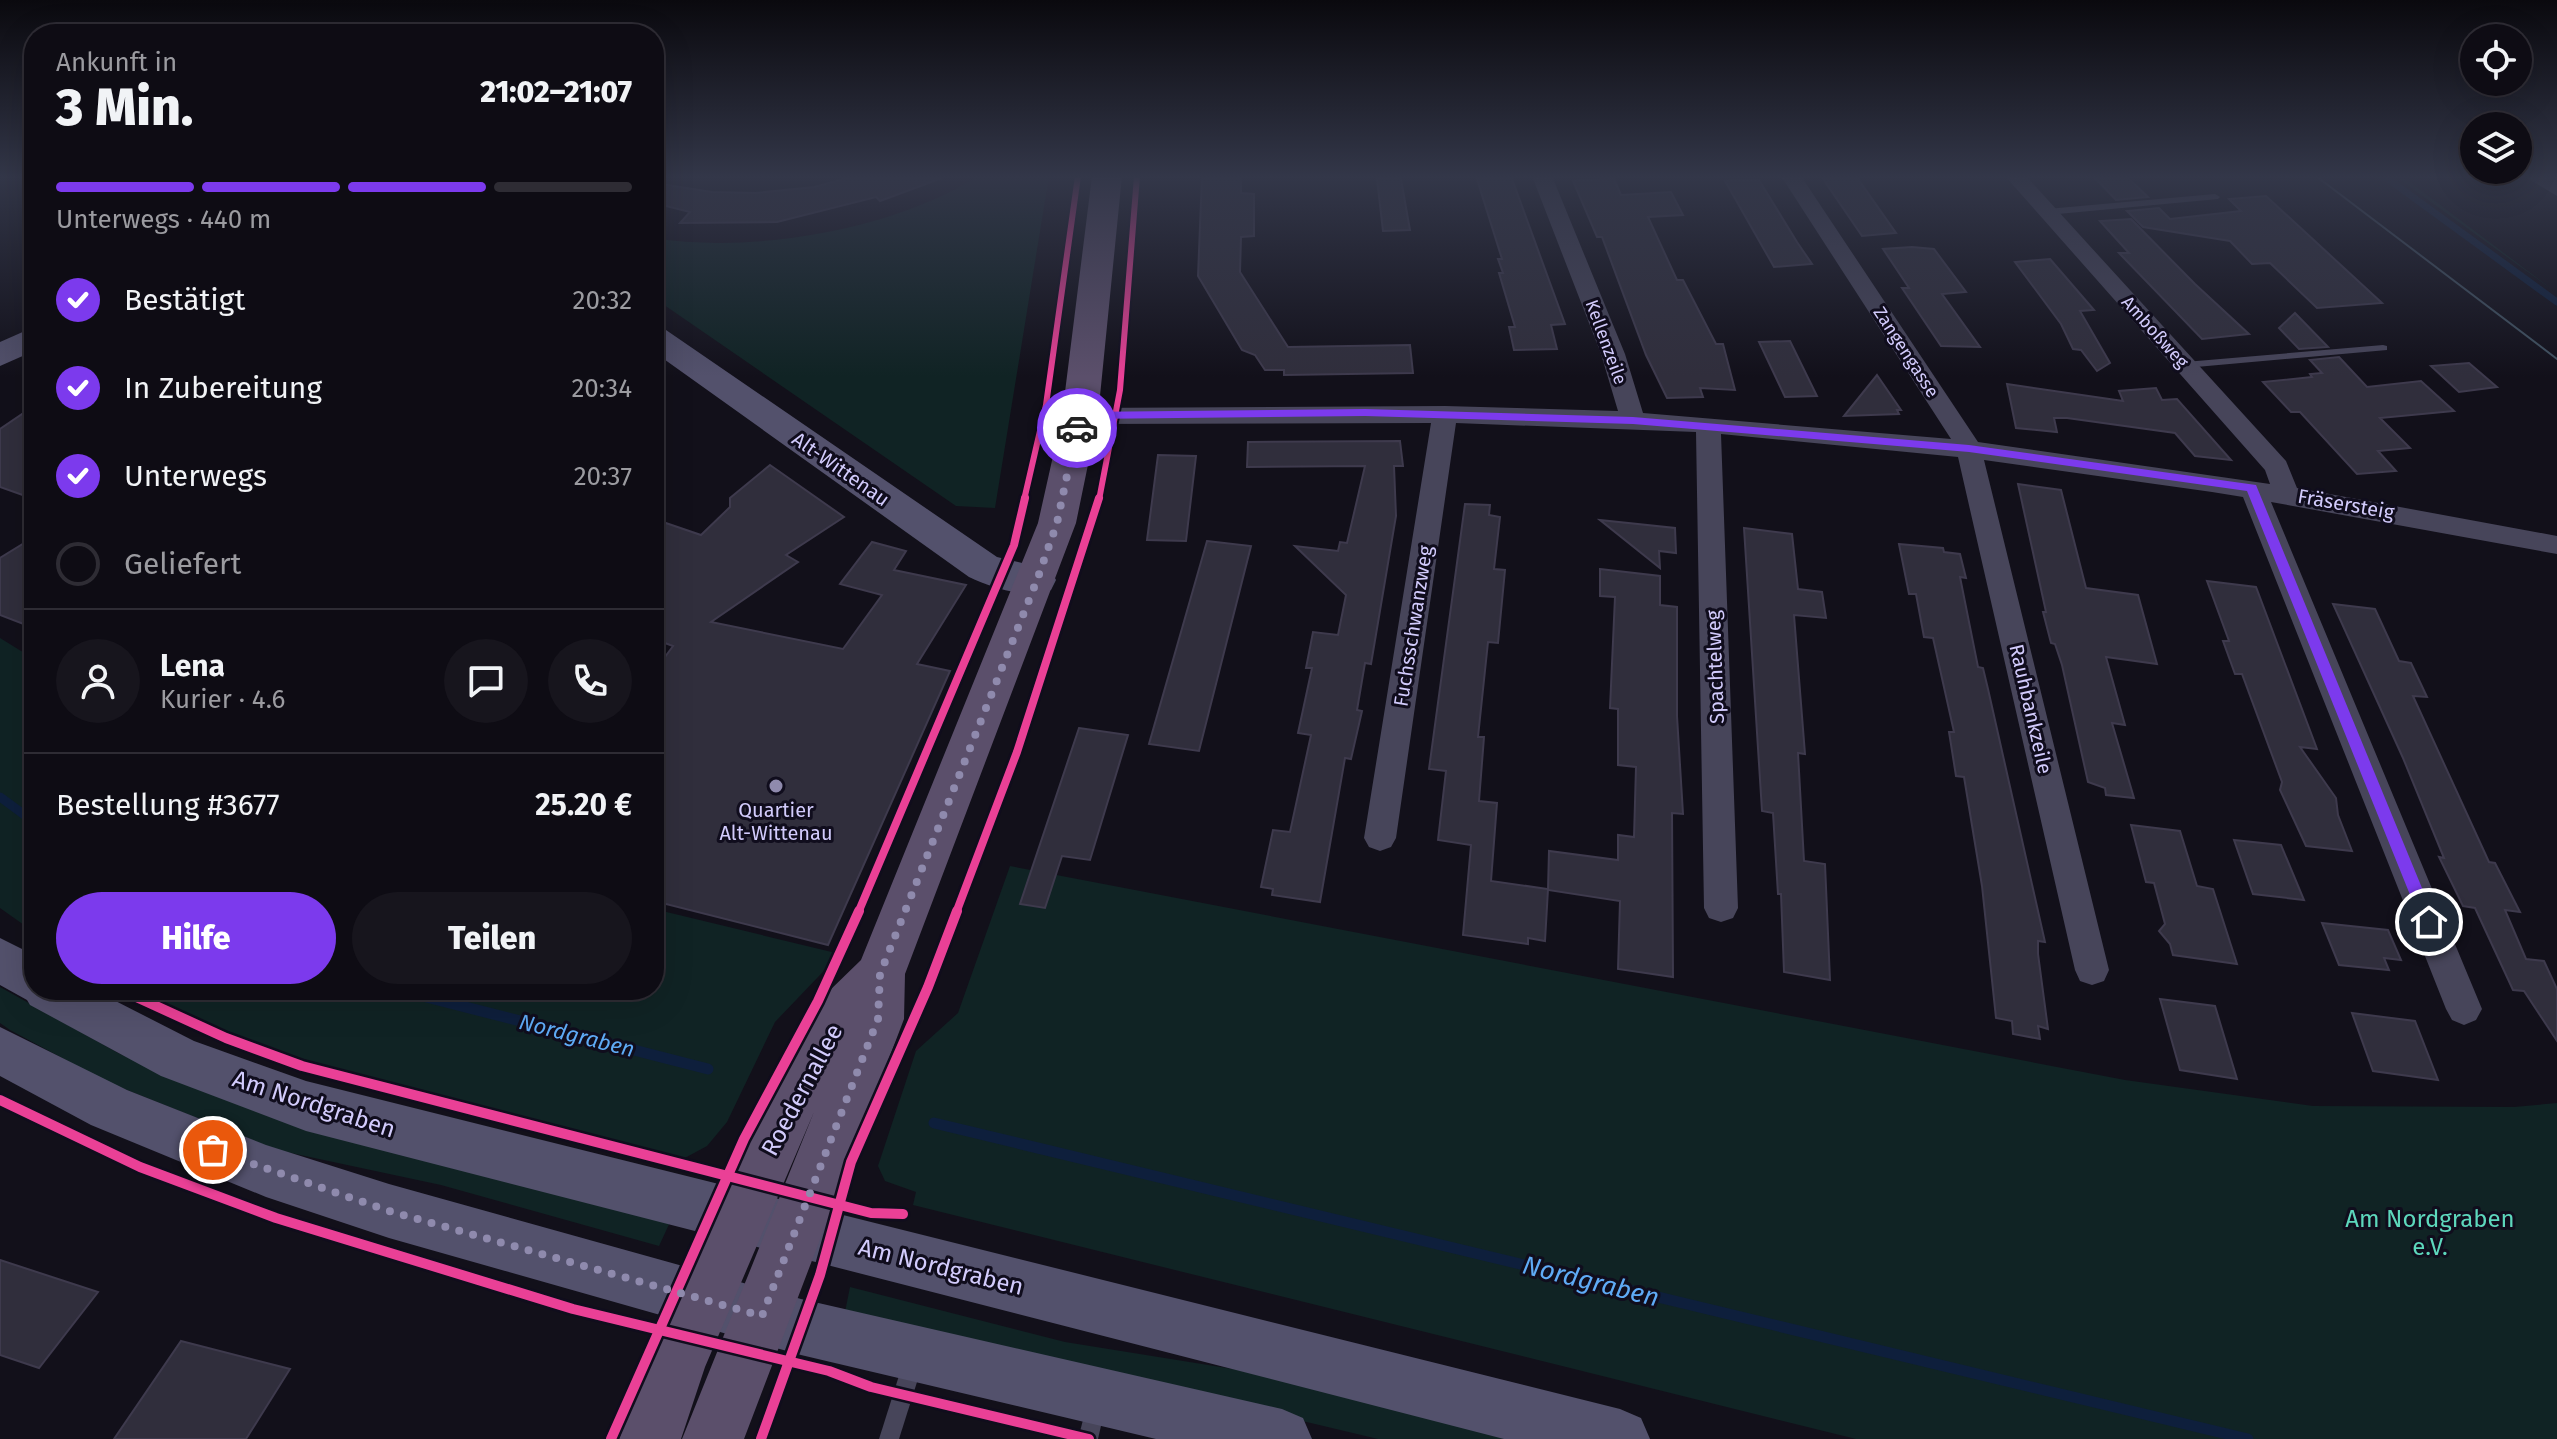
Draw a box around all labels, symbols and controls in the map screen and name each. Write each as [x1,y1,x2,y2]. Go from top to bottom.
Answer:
map controls [2460,24,2532,184]
button: locate [2460,24,2532,96]
text: Ankunft in [56,47,177,78]
text: 21:02–21:07 [480,74,632,110]
text: 3 Min. [56,76,193,139]
button: layers [2460,112,2532,184]
text: Unterwegs · 440 m [56,204,271,235]
icon: check [56,278,100,322]
text: Bestätigt [124,282,245,318]
text: 20:32 [573,285,632,316]
street label: Amboßweg [2117,291,2194,373]
street label: Kellenzeile [1581,297,1631,387]
street label: Zangengasse [1868,302,1944,402]
icon: check [56,366,100,410]
text: In Zubereitung [124,370,322,406]
text: 20:34 [571,373,632,404]
courier [1037,388,1117,468]
icon: car [1055,406,1099,450]
street label: Alt-Wittenau [788,427,894,511]
icon: check [56,454,100,498]
text: Unterwegs [124,458,267,494]
text: 20:37 [574,461,632,492]
street label: Fräsersteig [2296,484,2397,524]
street label: Fuchsschwanzweg [1388,543,1438,708]
text: Geliefert [124,546,241,582]
street label: Spachtelweg [1701,609,1729,724]
button: person [56,639,140,723]
button: chat [444,639,528,723]
button: phone [548,639,632,723]
street label: Rauhbankzeile [2004,642,2058,776]
text: Lena [160,648,225,684]
text: Kurier · 4.6 [160,684,285,715]
marker: Quartier Alt-Wittenau [767,777,785,795]
text: Bestellung #3677 [56,787,280,823]
text: 25.20 € [535,787,632,823]
place label: Quartier Alt-Wittenau [719,798,833,845]
pin [2395,888,2463,956]
button: Hilfe [56,892,336,984]
button: Teilen [352,892,632,984]
icon: home [2407,900,2451,944]
water label: Nordgraben [516,1008,637,1063]
street label: Roedernallee [756,1019,848,1161]
street label: Am Nordgraben [229,1065,399,1143]
pin [179,1116,247,1184]
icon: bag [191,1128,235,1172]
park label: Am Nordgraben e.V. [2345,1205,2515,1261]
street label: Am Nordgraben [855,1233,1027,1301]
water label: Nordgraben [1519,1250,1662,1313]

